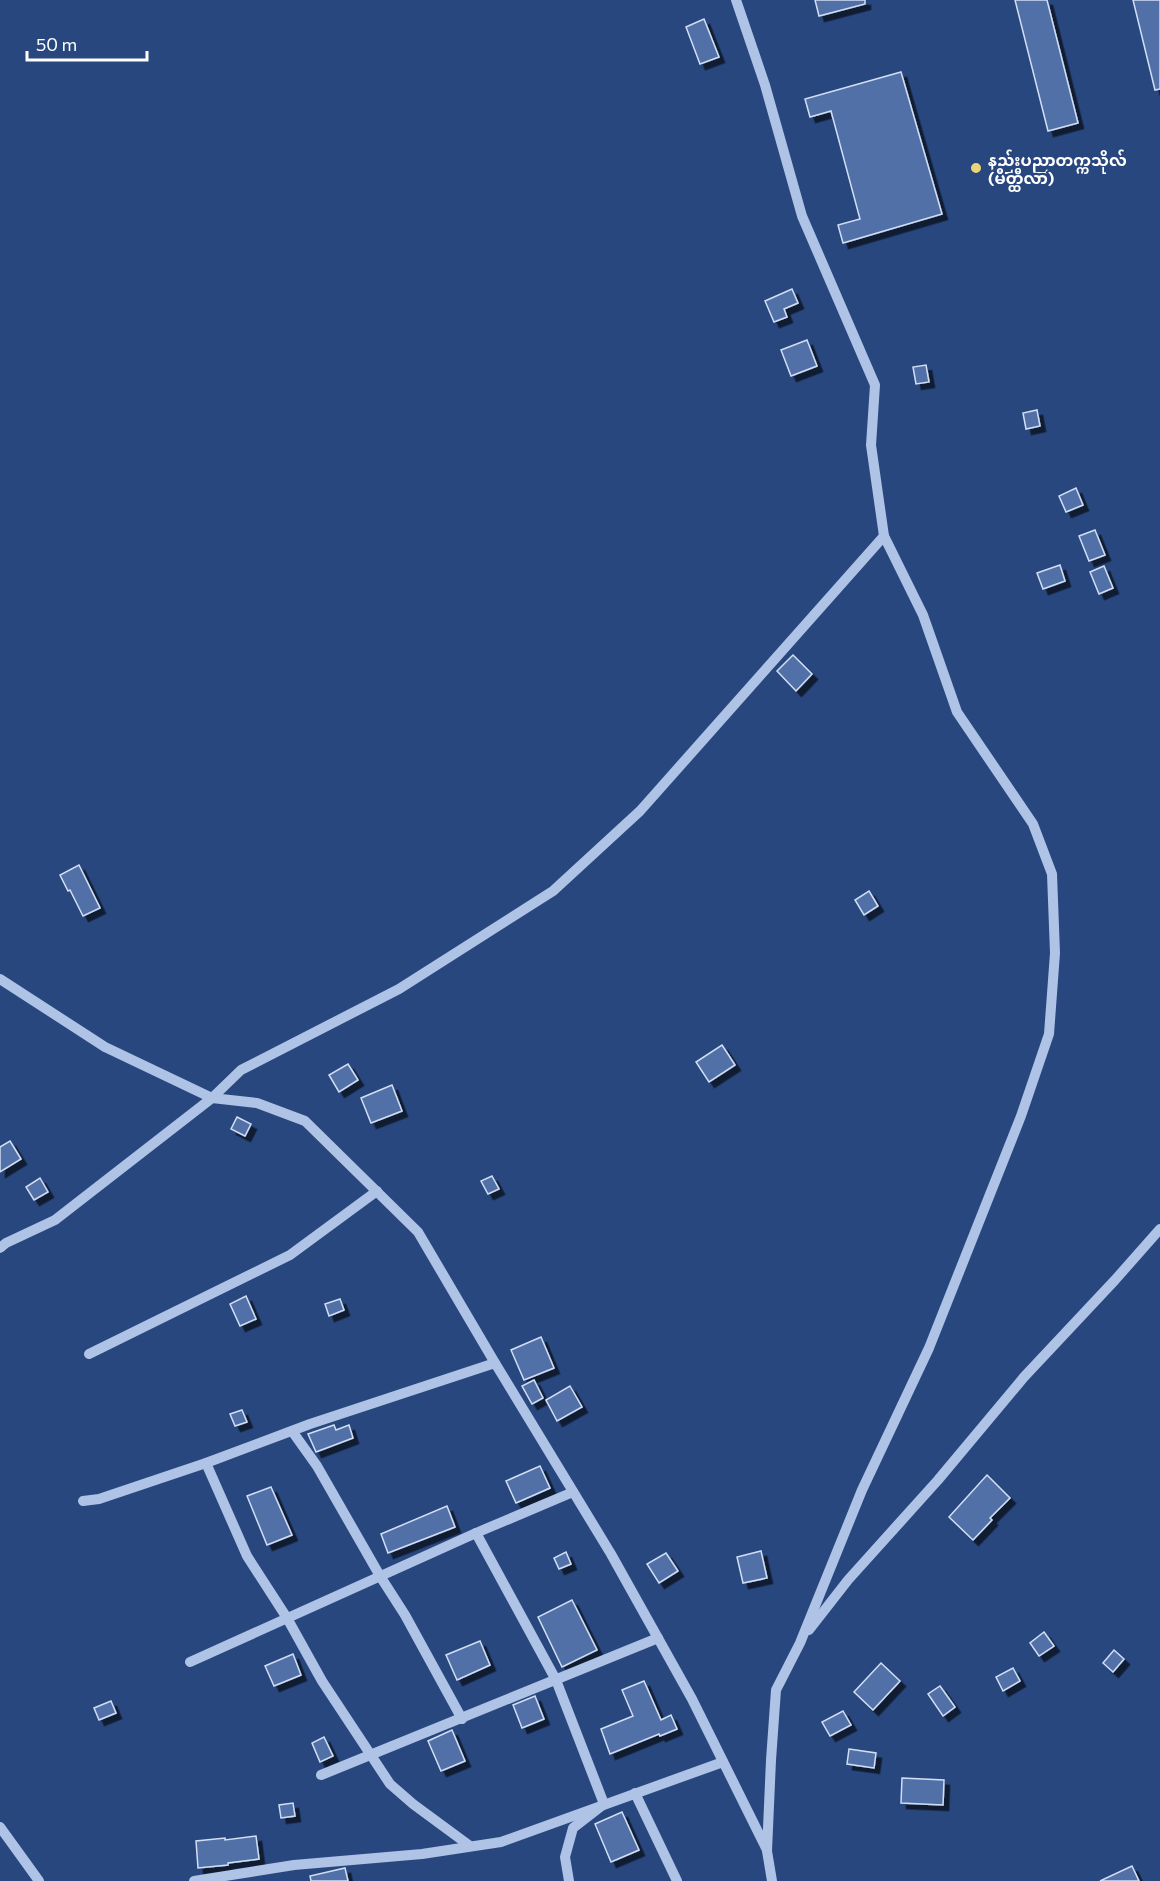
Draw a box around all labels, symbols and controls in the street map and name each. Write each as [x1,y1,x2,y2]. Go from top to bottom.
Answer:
scale bar [27,24,147,62]
text: 50 m [36,33,77,55]
place label: နည်းပညာတက္ကသိုလ် (မိတ္ထီလာ) [988,149,1127,192]
marker: နည်းပညာတက္ကသိုလ် (မိတ္ထီလာ) [969,161,983,175]

